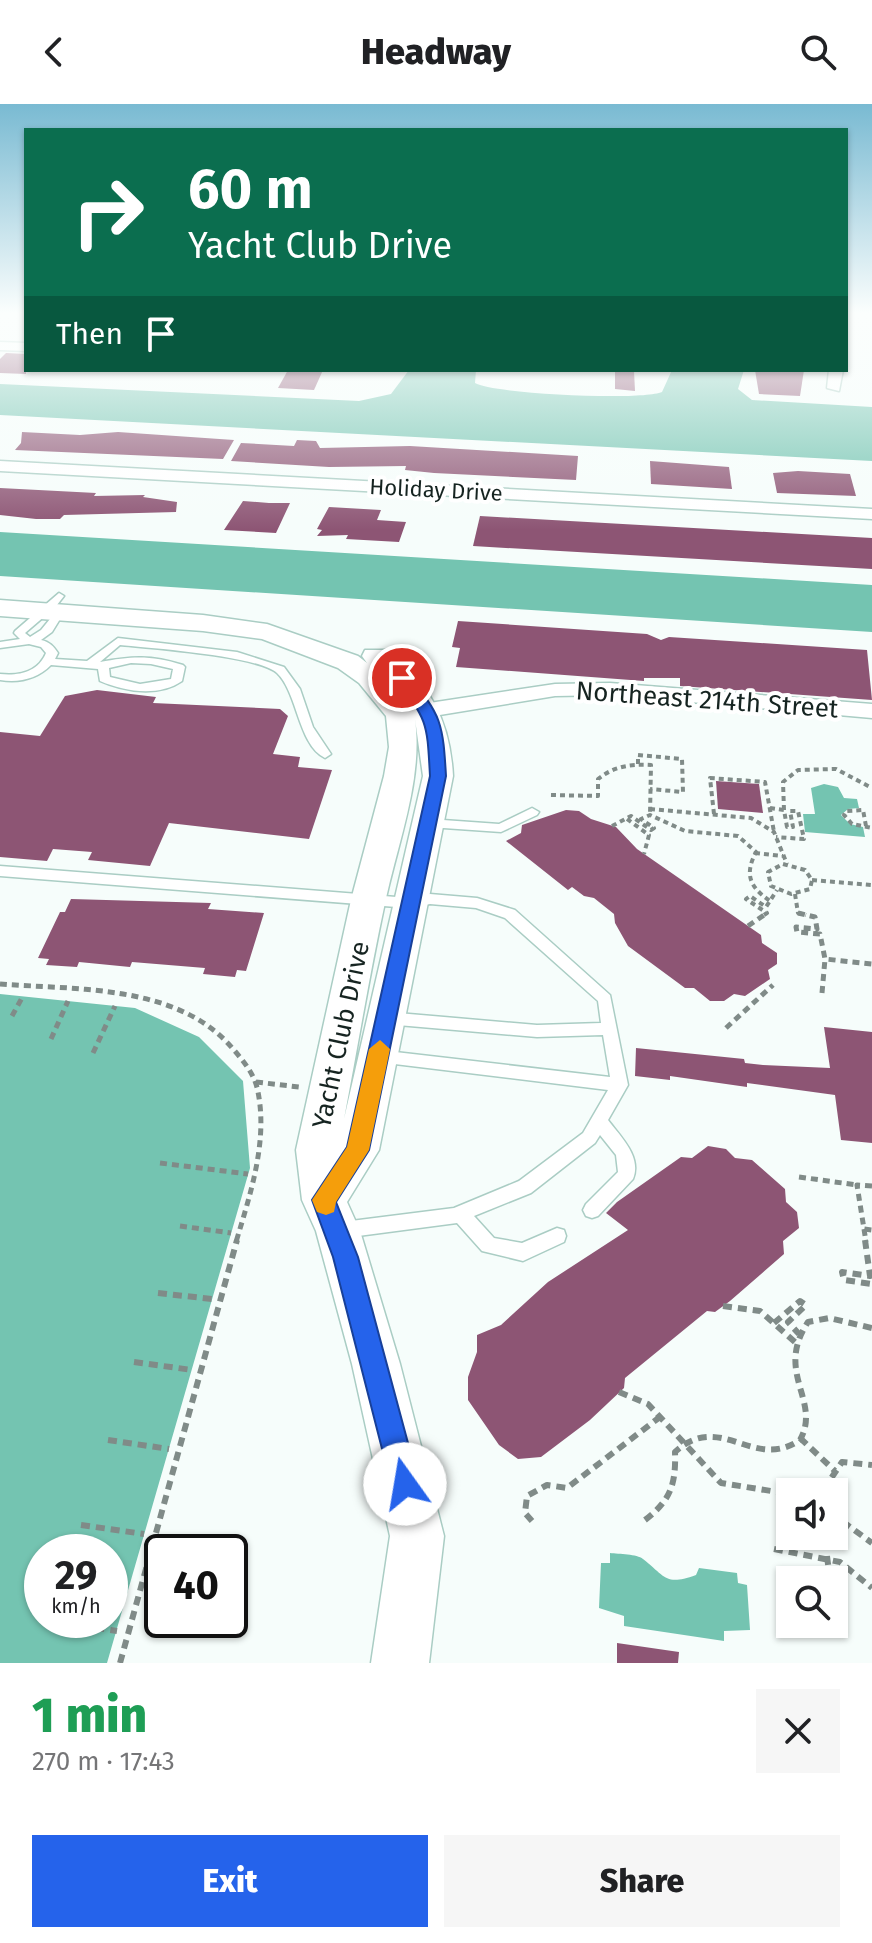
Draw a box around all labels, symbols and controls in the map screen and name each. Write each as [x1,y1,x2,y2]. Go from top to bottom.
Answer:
icon: back [32,30,76,74]
text: Headway [361,30,511,74]
icon: search [796,30,840,74]
text: 60 m [188,156,313,223]
icon: right [56,160,160,264]
text: Yacht Club Drive [188,224,452,268]
icon: arrive [139,312,183,356]
text: Then [56,316,123,352]
street label: Holiday Drive [369,473,503,507]
pin [368,644,436,712]
icon: arrive [380,656,424,700]
street label: Northeast 214th Street [575,675,840,725]
street label: Yacht Club Drive [306,939,376,1131]
position arrow [363,1442,447,1526]
map controls [776,1478,848,1638]
button: sound [776,1478,848,1550]
speed limit sign: 40 [144,1534,248,1638]
text: 29 [55,1552,97,1600]
button: search [776,1566,848,1638]
text: km/h [51,1594,101,1618]
text: 1 min [32,1687,147,1745]
button: close [756,1689,840,1773]
text: 270 m · 17:43 [32,1746,175,1777]
button: Exit [32,1835,428,1927]
button: Share [444,1835,840,1927]

